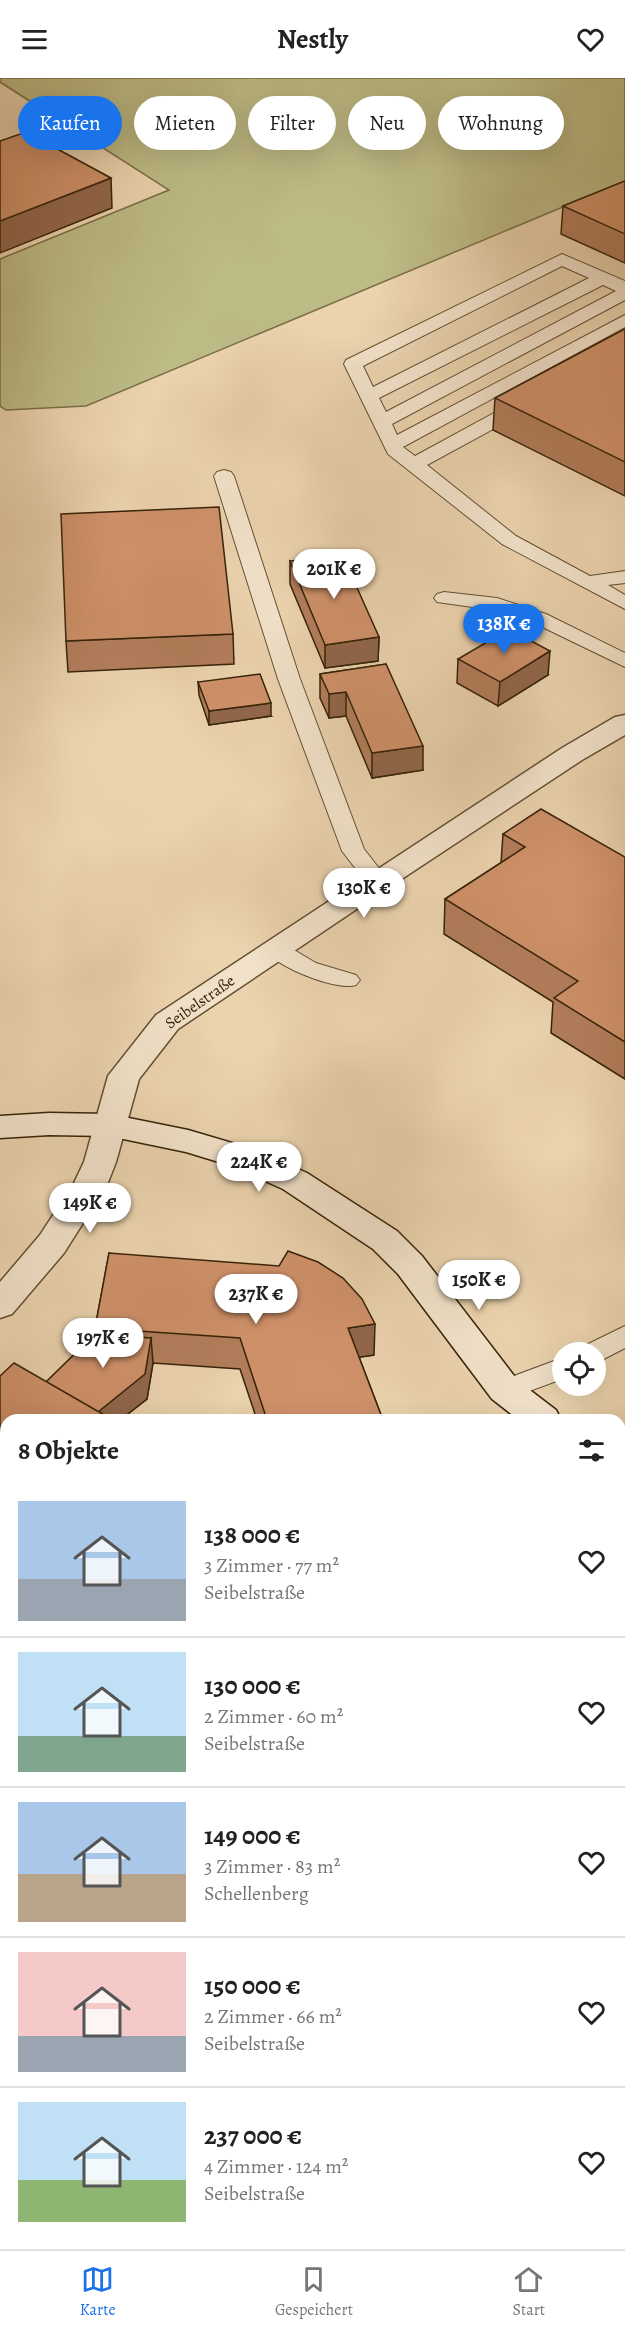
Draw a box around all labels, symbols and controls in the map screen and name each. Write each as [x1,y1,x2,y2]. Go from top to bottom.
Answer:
text: Nestly [277,21,348,57]
icon: menu [18,23,51,56]
icon: heart [574,23,607,56]
chip: Kaufen [18,96,122,150]
chip: Mieten [134,96,236,150]
chip: Filter [248,96,336,150]
chip: Neu [348,96,426,150]
chip: Wohnung [438,96,564,150]
pin: 201K € [285,549,383,600]
text: 201K € [307,555,361,582]
pin: 138K € [455,604,553,655]
text: 138K € [477,610,531,637]
pin: 130K € [315,868,413,919]
text: 130K € [337,874,391,901]
street label: Seibelstraße [161,970,239,1034]
pin: 224K € [210,1142,308,1193]
text: 224K € [231,1148,287,1175]
pin: 149K € [41,1183,139,1234]
text: 149K € [63,1189,117,1216]
pin: 150K € [430,1260,528,1311]
text: 150K € [452,1266,506,1293]
pin: 237K € [207,1274,305,1325]
text: 237K € [229,1280,283,1307]
pin: 197K € [54,1318,152,1369]
text: 197K € [76,1324,130,1351]
map controls [552,1342,606,1396]
button: locate [552,1342,606,1396]
text: 8 Objekte [18,1433,119,1468]
icon: filters [575,1434,608,1467]
text: 138 000 € [204,1517,300,1552]
icon: home [66,1525,138,1597]
icon: heart [575,1545,608,1578]
text: 3 Zimmer · 77 m² [204,1552,339,1579]
text: Seibelstraße [204,1579,305,1606]
text: 130 000 € [204,1668,301,1703]
icon: home [66,1676,138,1748]
icon: heart [575,1696,608,1729]
text: 2 Zimmer · 60 m² [204,1703,343,1730]
text: Seibelstraße [204,1730,305,1757]
text: 149 000 € [204,1818,301,1853]
icon: home [66,1826,138,1898]
icon: heart [575,1846,608,1879]
text: 3 Zimmer · 83 m² [204,1853,340,1880]
text: Schellenberg [204,1880,309,1907]
text: 150 000 € [204,1968,301,2003]
icon: home [66,1976,138,2048]
icon: heart [575,1996,608,2029]
text: 2 Zimmer · 66 m² [204,2003,342,2030]
text: Seibelstraße [204,2030,305,2057]
text: 237 000 € [204,2118,302,2153]
icon: home [66,2126,138,2198]
icon: heart [575,2146,608,2179]
text: 4 Zimmer · 124 m² [204,2153,348,2180]
text: Seibelstraße [204,2180,305,2207]
tab: Karte [80,2263,116,2321]
tab: Gespeichert [275,2263,353,2321]
tab: Start [512,2263,545,2321]

